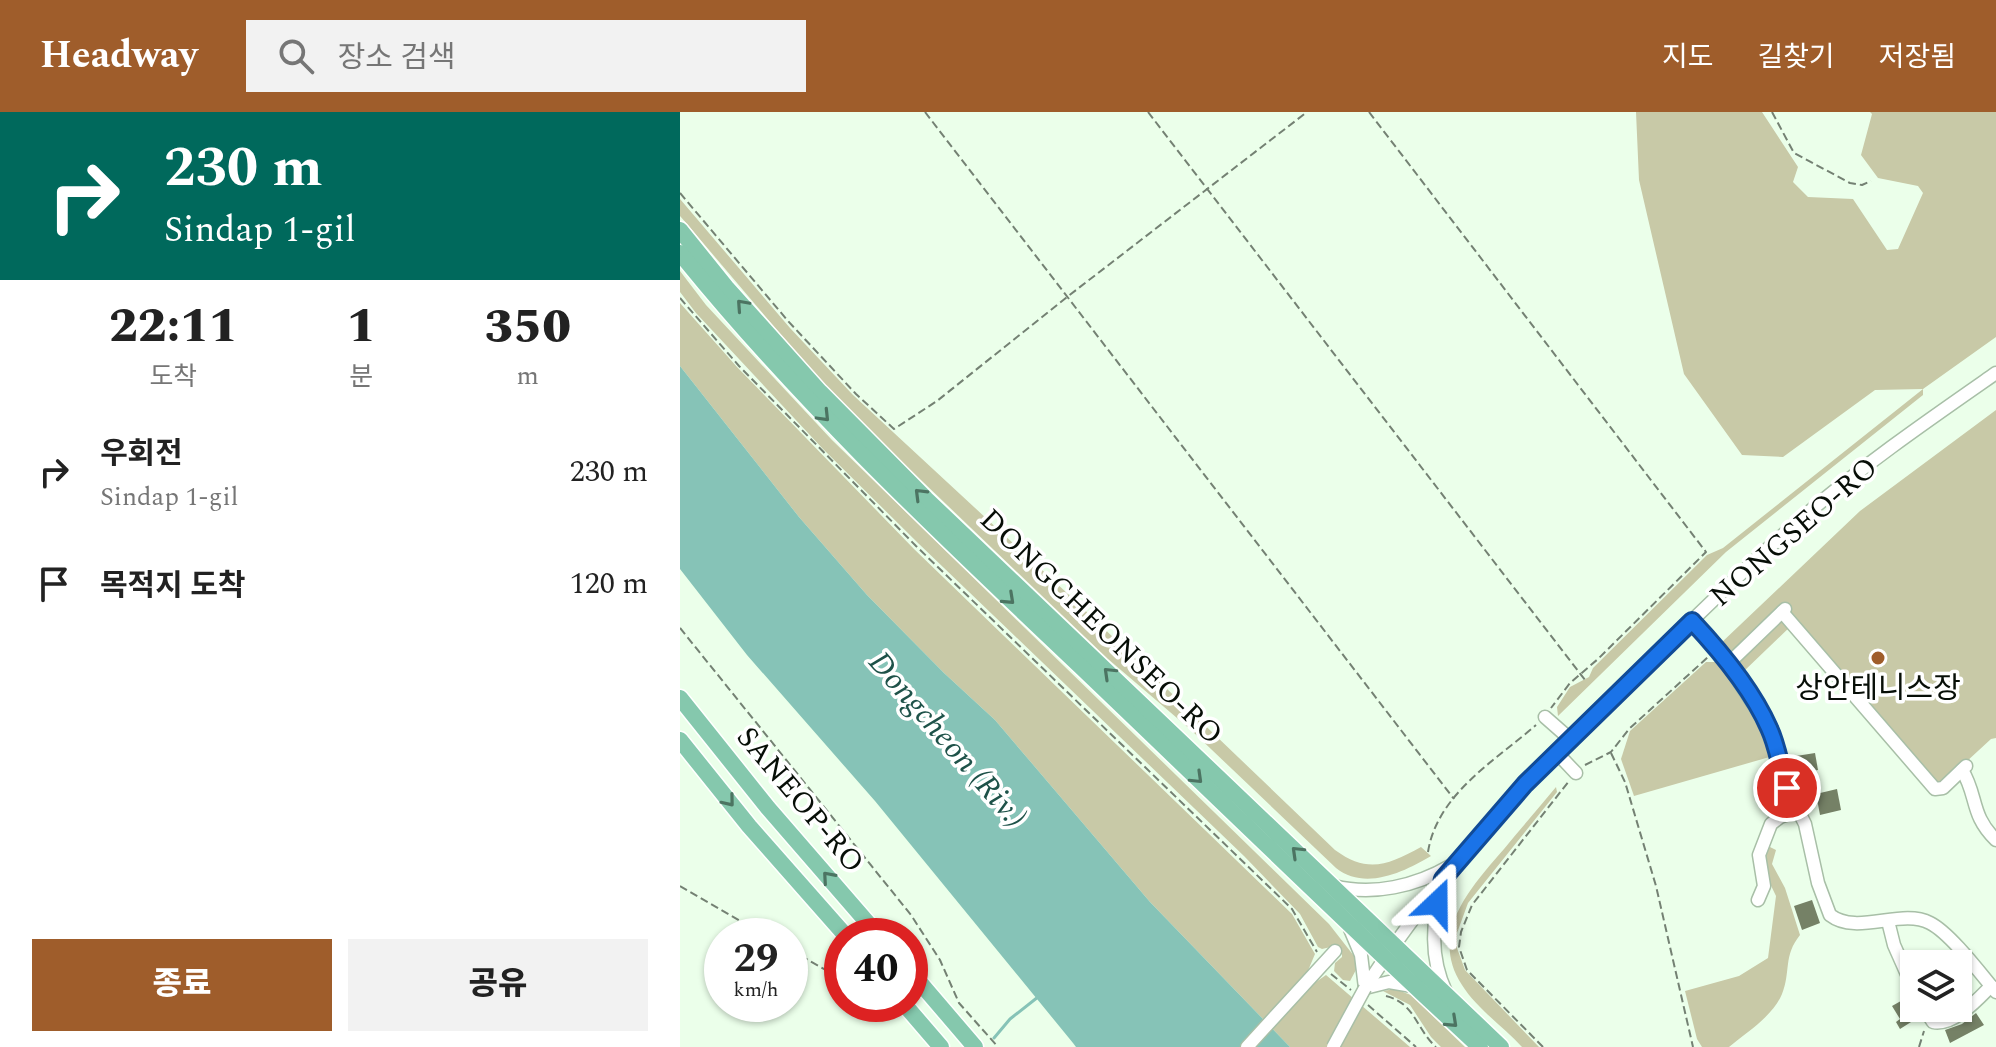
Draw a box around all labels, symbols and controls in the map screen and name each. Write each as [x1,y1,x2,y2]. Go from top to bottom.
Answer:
search box [246,20,806,92]
text: Headway [40,27,198,85]
icon: search [274,34,318,78]
text: 장소 검색 [338,35,456,81]
text: 지도 [1662,36,1713,79]
text: 길찾기 [1757,36,1835,79]
text: 저장됨 [1879,36,1956,79]
text: 230 m [164,126,323,211]
icon: right [32,144,136,248]
text: Sindap 1-gil [164,203,355,258]
text: 22:11 [109,290,238,363]
text: 1 [347,290,376,363]
text: 350 [485,291,571,364]
one-way arrow [737,299,752,314]
text: m [517,356,539,396]
text: 도착 [149,357,197,397]
text: 분 [349,357,373,397]
one-way arrow [815,407,829,421]
text: 우회전 [100,431,183,477]
street label: NONGSEO-RO [1700,446,1888,618]
text: 230 m [570,449,648,495]
icon: right [32,450,76,494]
text: Sindap 1-gil [100,477,238,517]
one-way arrow [915,488,930,503]
street label: DONGCHEONSEO-RO [969,498,1233,756]
text: 120 m [570,561,648,607]
icon: arrive [32,562,76,606]
text: 목적지 도착 [100,563,246,609]
one-way arrow [1000,589,1014,604]
water label: Dongcheon (Riv.) [856,640,1038,840]
marker: 상안테니스장 [1869,649,1887,667]
place label: 상안테니스장 [1795,666,1961,712]
one-way arrow [1104,667,1118,682]
street label: SANEOP-RO [725,716,875,884]
pin [1753,754,1821,822]
icon: arrive [1765,766,1809,810]
one-way arrow [1188,769,1202,784]
one-way arrow [719,792,734,806]
one-way arrow [1292,847,1306,861]
position arrow [1395,861,1479,945]
one-way arrow [823,872,838,887]
speed limit sign: 40 [824,918,928,1022]
text: 29 [734,929,778,990]
button: 종료 [32,939,332,1031]
button: 공유 [348,939,648,1031]
map controls [1900,950,1972,1022]
button: layers [1900,950,1972,1022]
text: km/h [734,975,779,1005]
one-way arrow [1443,1012,1458,1026]

